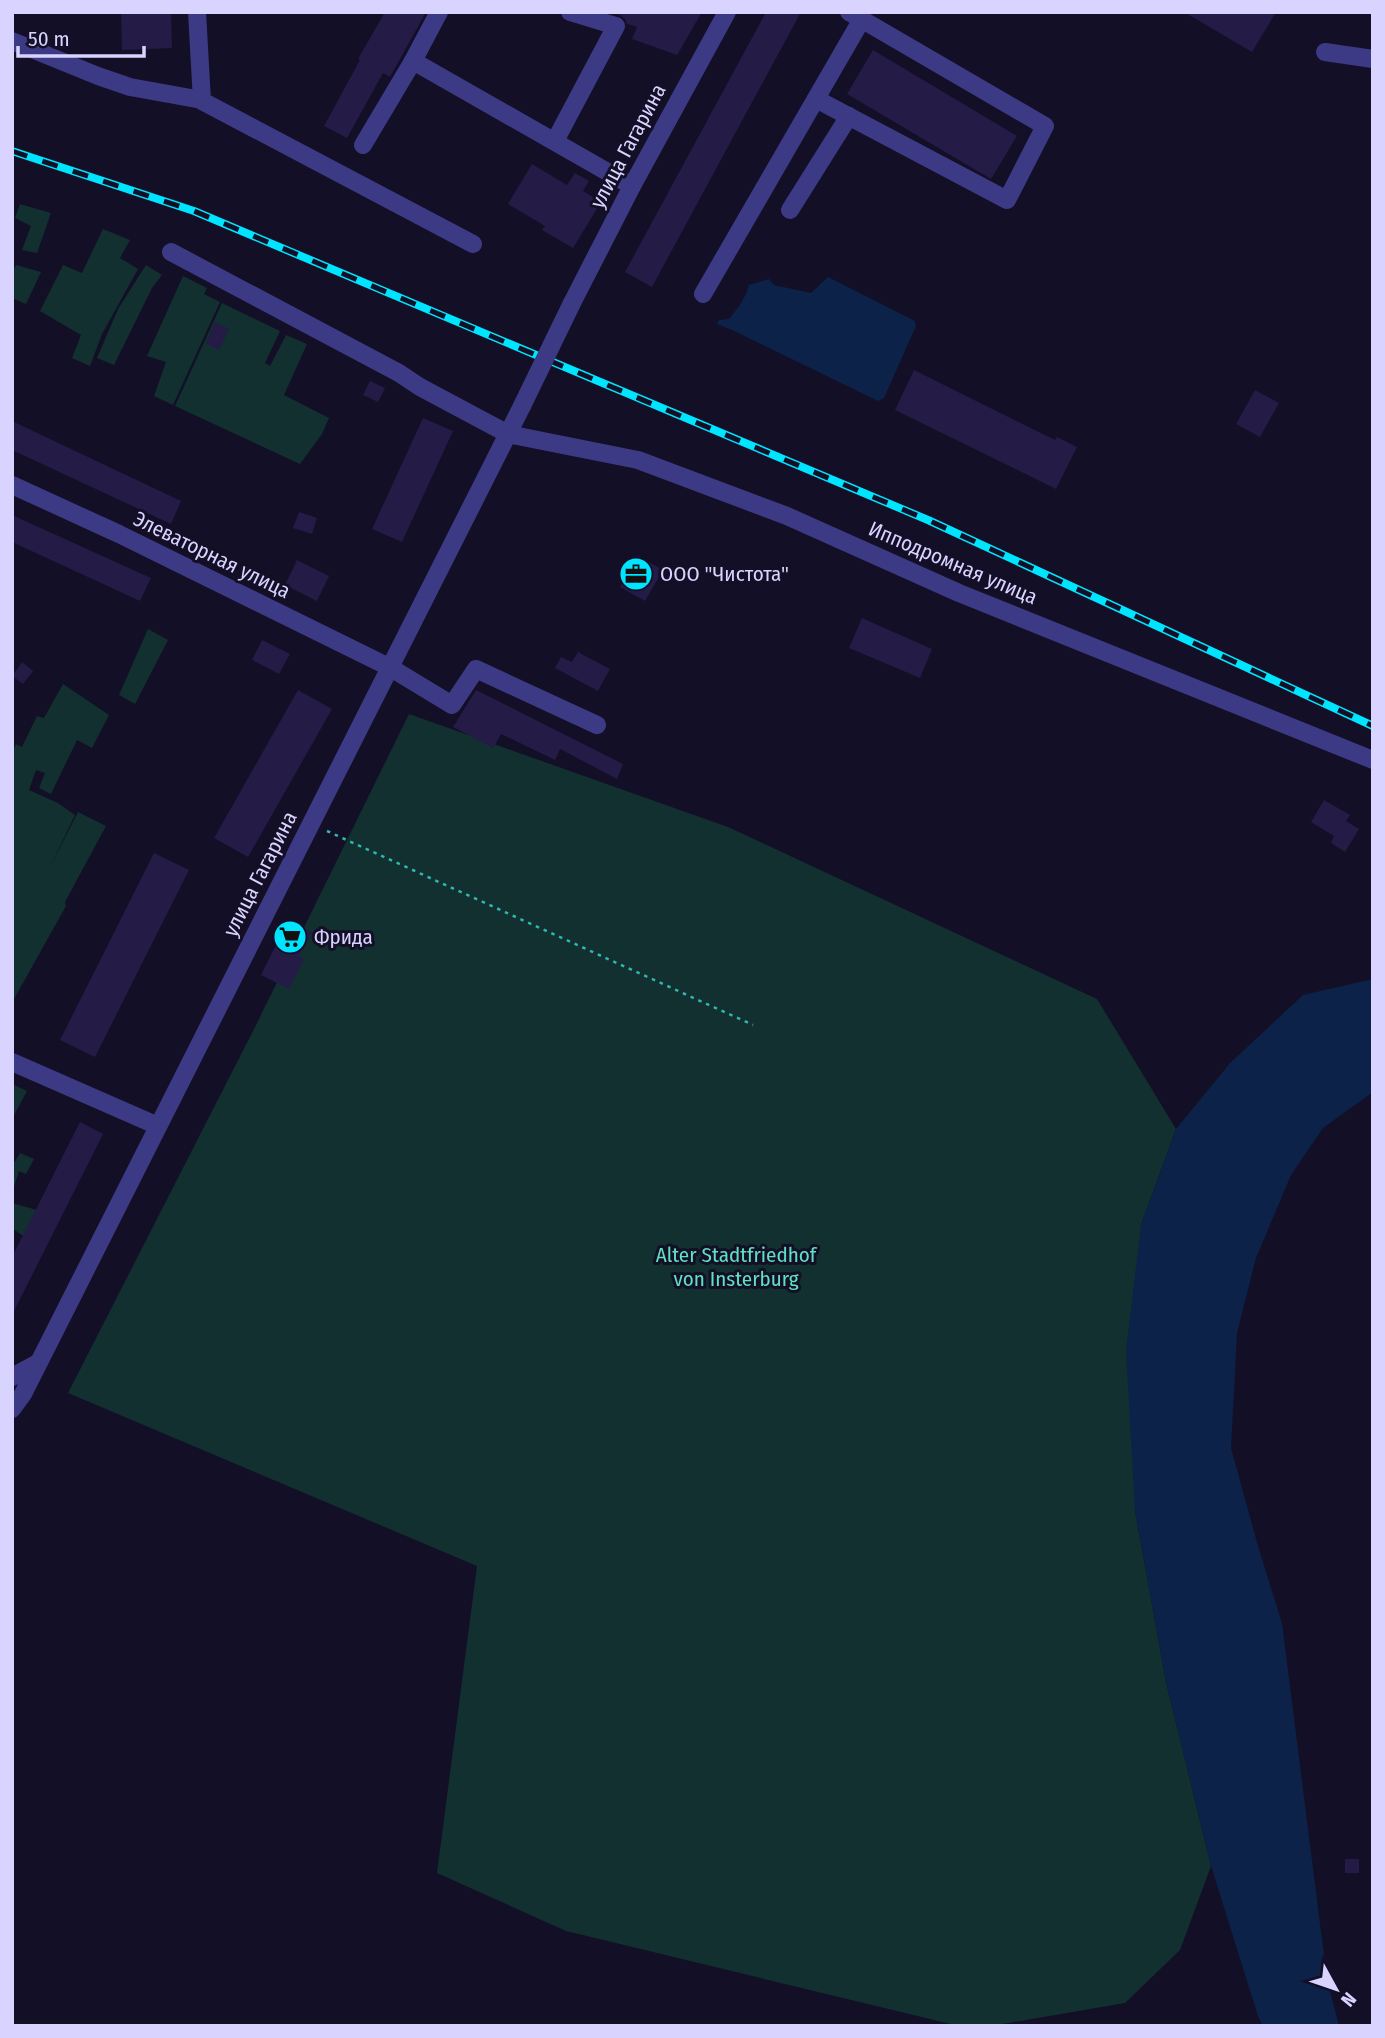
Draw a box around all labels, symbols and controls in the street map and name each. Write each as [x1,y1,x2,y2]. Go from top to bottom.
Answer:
scale bar [18,14,144,58]
text: 50 m [28,26,70,52]
street label: улица Гагарина [584,79,672,213]
street label: Элеваторная улица [129,506,295,604]
street label: Ипподромная улица [865,516,1041,610]
office icon: ООО "Чистота" [617,555,655,593]
place label: ООО "Чистота" [660,561,789,587]
street label: улица Гагарина [217,807,303,941]
supermarket icon: Фрида [271,918,309,956]
place label: Фрида [314,924,373,950]
park label: Alter Stadtfriedhof von Insterburg [656,1242,818,1292]
north arrow [1301,1954,1371,2024]
text: N [1336,1988,1361,2011]

